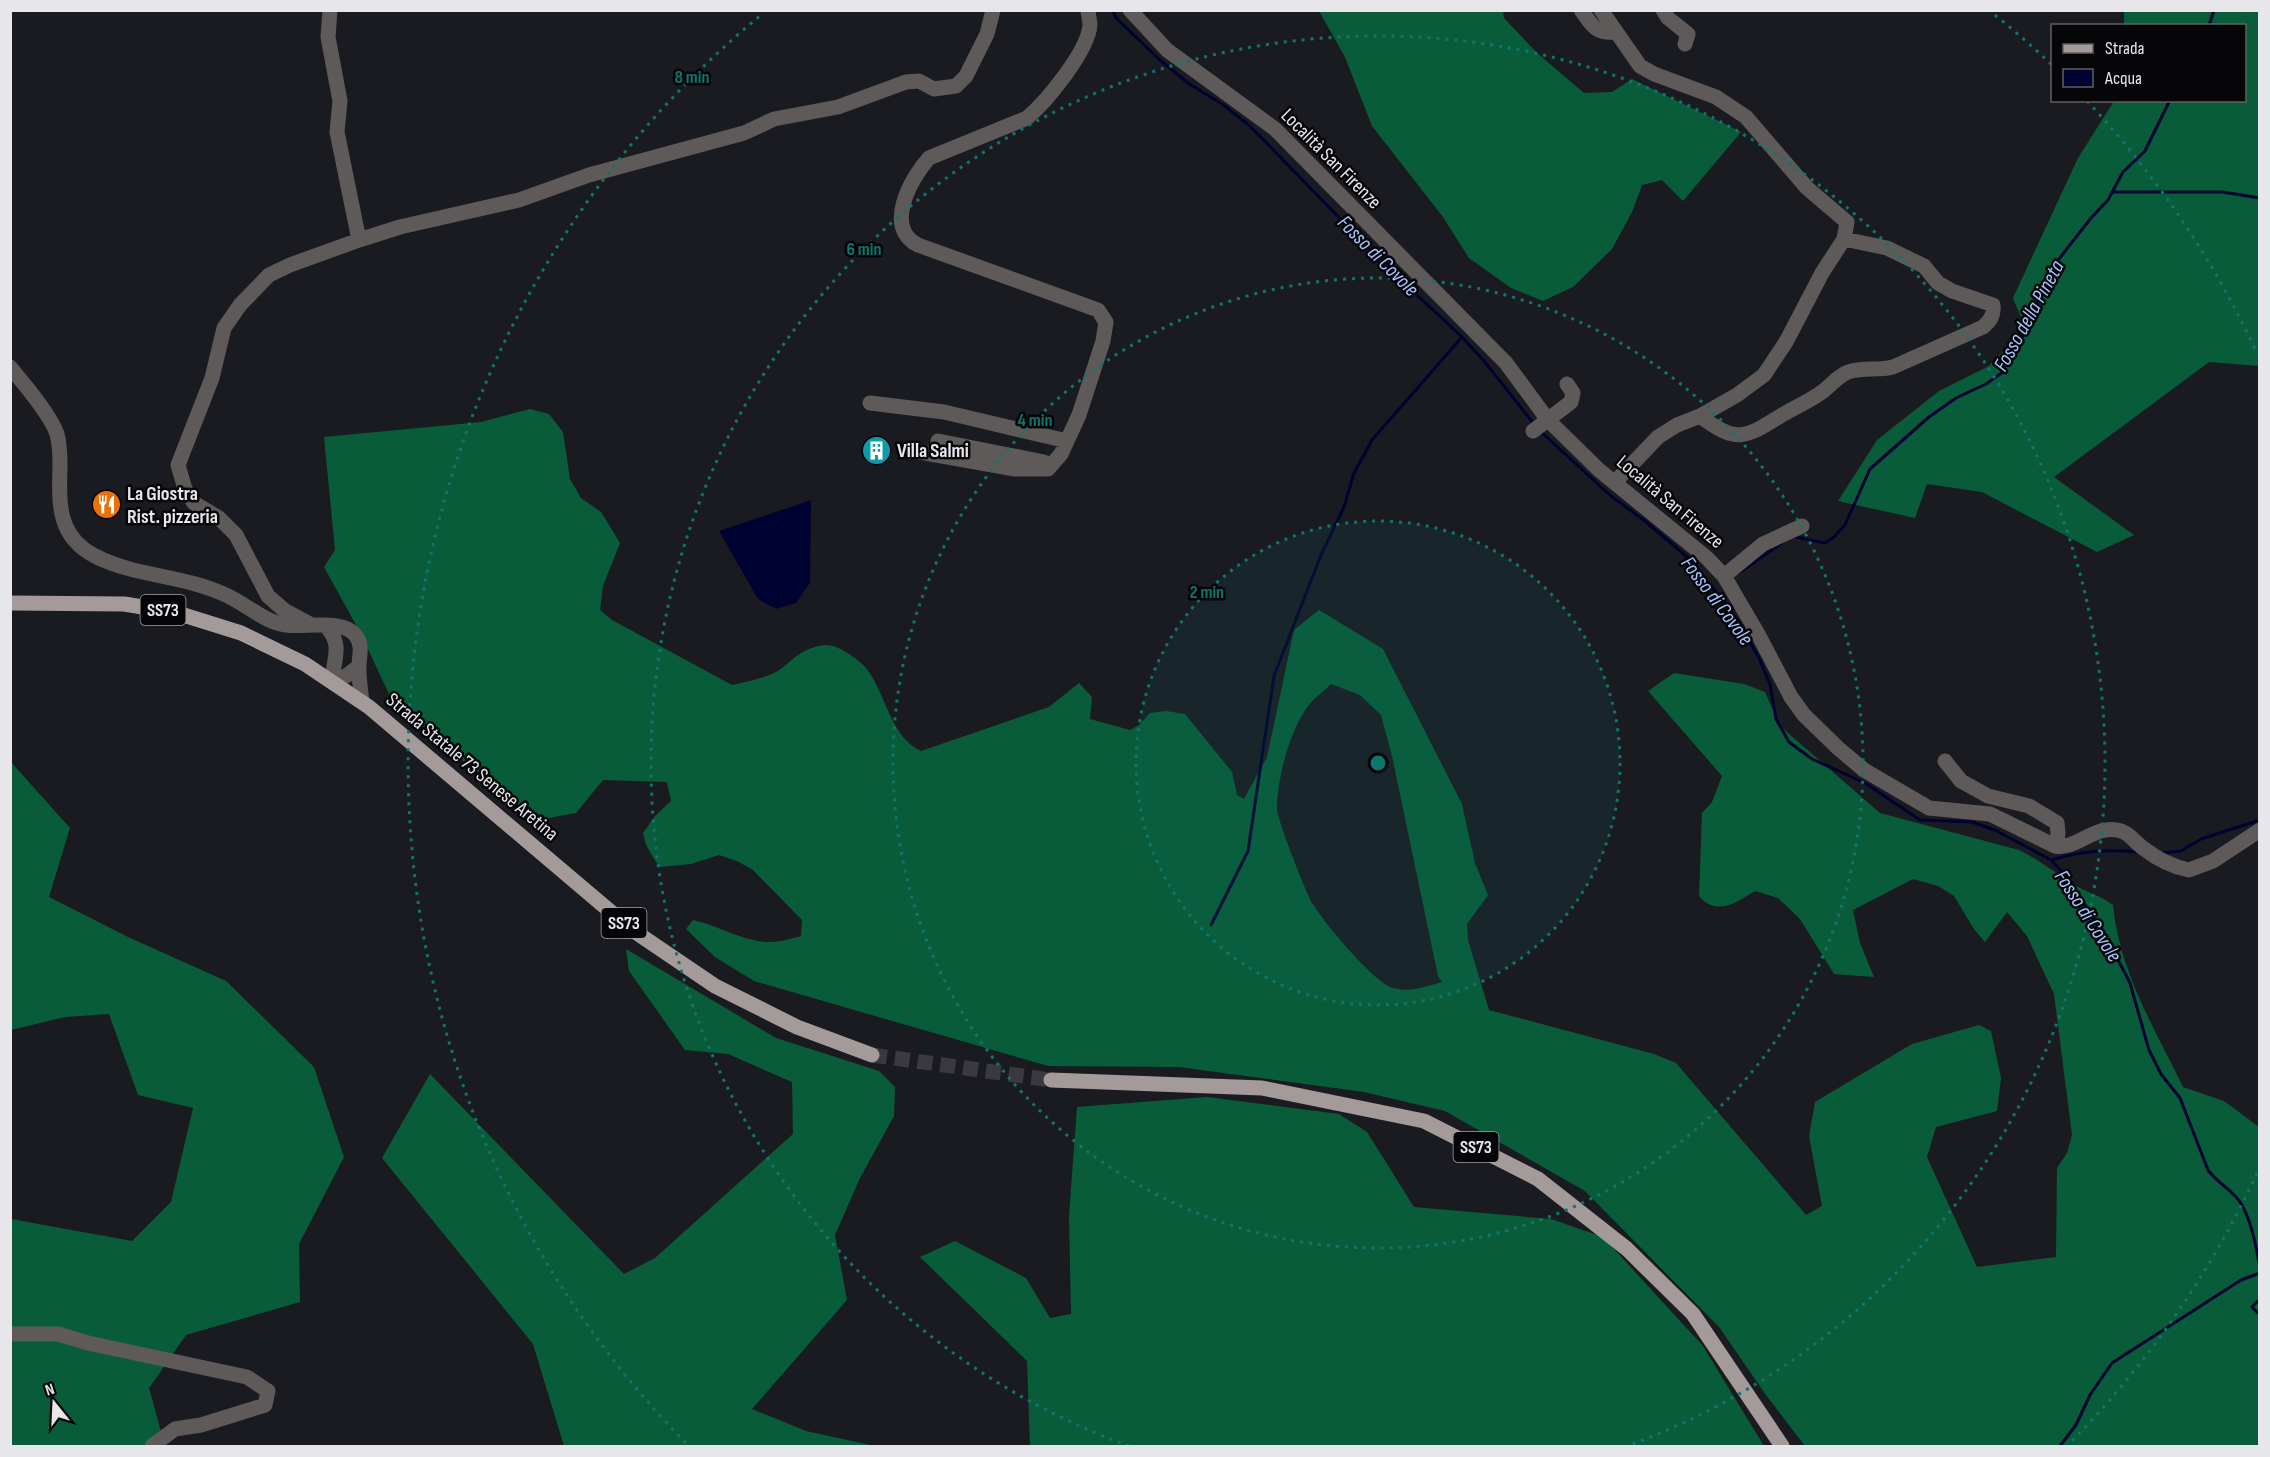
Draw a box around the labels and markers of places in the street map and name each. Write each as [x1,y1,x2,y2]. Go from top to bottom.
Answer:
building icon: Villa Salmi [860,435,892,467]
place label: Villa Salmi [897,439,969,463]
place label: La Giostra Rist. pizzeria [127,482,218,529]
restaurant icon: La Giostra Rist. pizzeria [90,489,122,521]
centre of rings [1368,753,1388,773]

